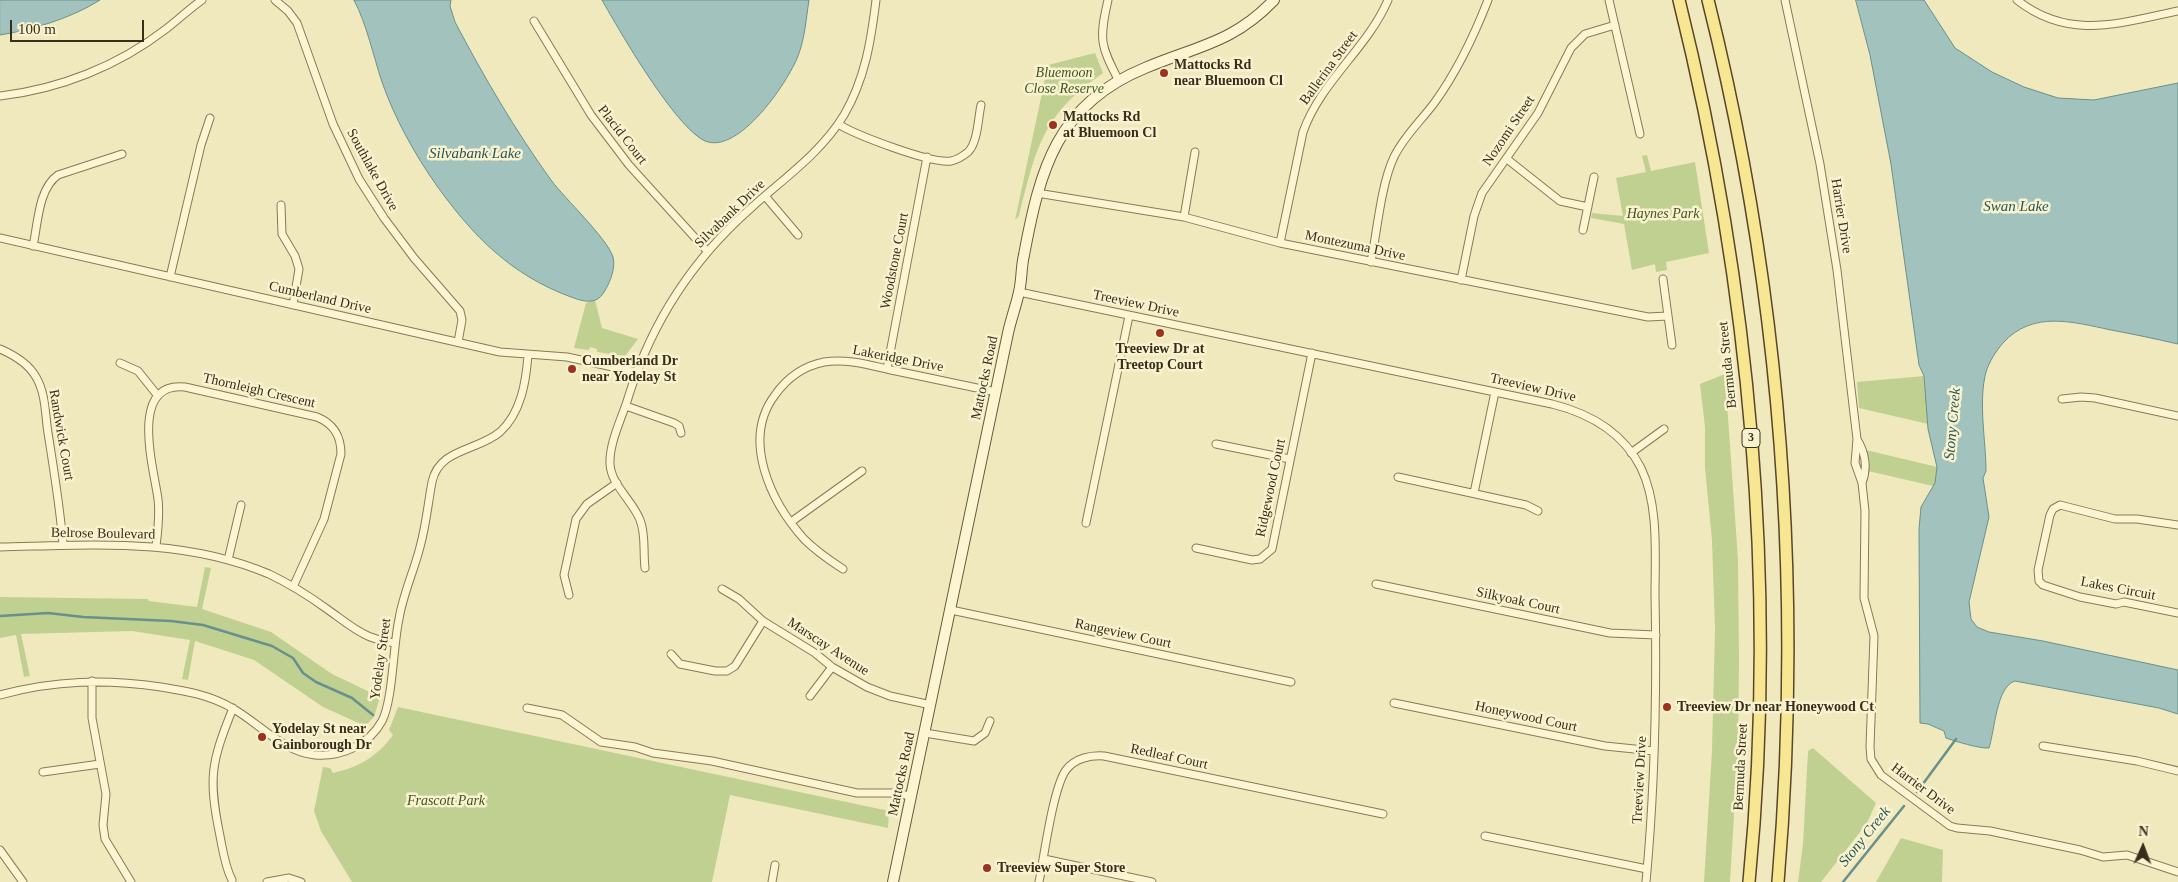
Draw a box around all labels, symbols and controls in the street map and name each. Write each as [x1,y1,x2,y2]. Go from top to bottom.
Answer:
scale bar [12,10,146,42]
text: 100 m [18,21,56,37]
street label: Ballerina Street [1296,28,1362,108]
place label: Mattocks Rd near Bluemoon Cl [1174,57,1283,90]
park label: Bluemoon Close Reserve [1024,65,1104,98]
marker: Mattocks Rd near Bluemoon Cl [1158,67,1170,79]
street label: Nozomi Street [1479,93,1539,169]
street label: Placid Court [594,102,650,168]
place label: Mattocks Rd at Bluemoon Cl [1063,109,1156,142]
marker: Mattocks Rd at Bluemoon Cl [1047,119,1059,131]
street label: Southlake Drive [343,126,401,214]
water label: Silvabank Lake [429,145,521,163]
street label: Silvabank Drive [691,176,769,252]
street label: Harrier Drive [1827,177,1855,255]
water label: Swan Lake [1983,198,2049,216]
park label: Haynes Park [1627,206,1699,222]
street label: Woodstone Court [877,211,913,311]
street label: Montezuma Drive [1303,227,1407,265]
street label: Cumberland Drive [267,278,373,318]
street label: Treeview Drive [1091,287,1181,321]
street label: Bermuda Street [1715,321,1741,409]
marker: Treeview Dr at Treetop Court [1154,327,1166,339]
street label: Mattocks Road [968,335,1002,421]
place label: Treeview Dr at Treetop Court [1116,341,1204,374]
street label: Lakeridge Drive [851,342,945,376]
place label: Cumberland Dr near Yodelay St [582,353,678,386]
marker: Cumberland Dr near Yodelay St [566,363,578,375]
street label: Thornleigh Crescent [201,370,317,412]
street label: Treeview Drive [1488,370,1578,406]
water label: Stony Creek [1941,387,1965,461]
street label: Randwick Court [45,388,77,482]
road number: 3 [1742,428,1760,448]
street label: Ridgewood Court [1252,437,1290,539]
street label: Belrose Boulevard [51,525,155,543]
street label: Lakes Circuit [2079,574,2157,604]
street label: Silkyoak Court [1475,584,1561,618]
street label: Marscay Avenue [784,614,872,680]
street label: Rangeview Court [1073,616,1173,652]
street label: Yodelay Street [367,617,395,701]
street label: Honeywood Court [1473,698,1579,736]
place label: Treeview Dr near Honeywood Ct [1677,699,1874,715]
marker: Treeview Dr near Honeywood Ct [1661,701,1673,713]
place label: Yodelay St near Gainborough Dr [272,721,372,754]
street label: Bermuda Street [1730,723,1752,811]
marker: Yodelay St near Gainborough Dr [256,731,268,743]
street label: Mattocks Road [885,731,919,817]
street label: Treeview Drive [1629,736,1651,824]
street label: Redleaf Court [1129,741,1209,773]
street label: Harrier Drive [1888,759,1958,819]
park label: Frascott Park [407,793,485,809]
water label: Stony Creek [1835,803,1895,871]
north arrow [2118,822,2168,872]
text: N [2138,824,2149,839]
place label: Treeview Super Store [997,860,1125,876]
marker: Treeview Super Store [981,862,993,874]

